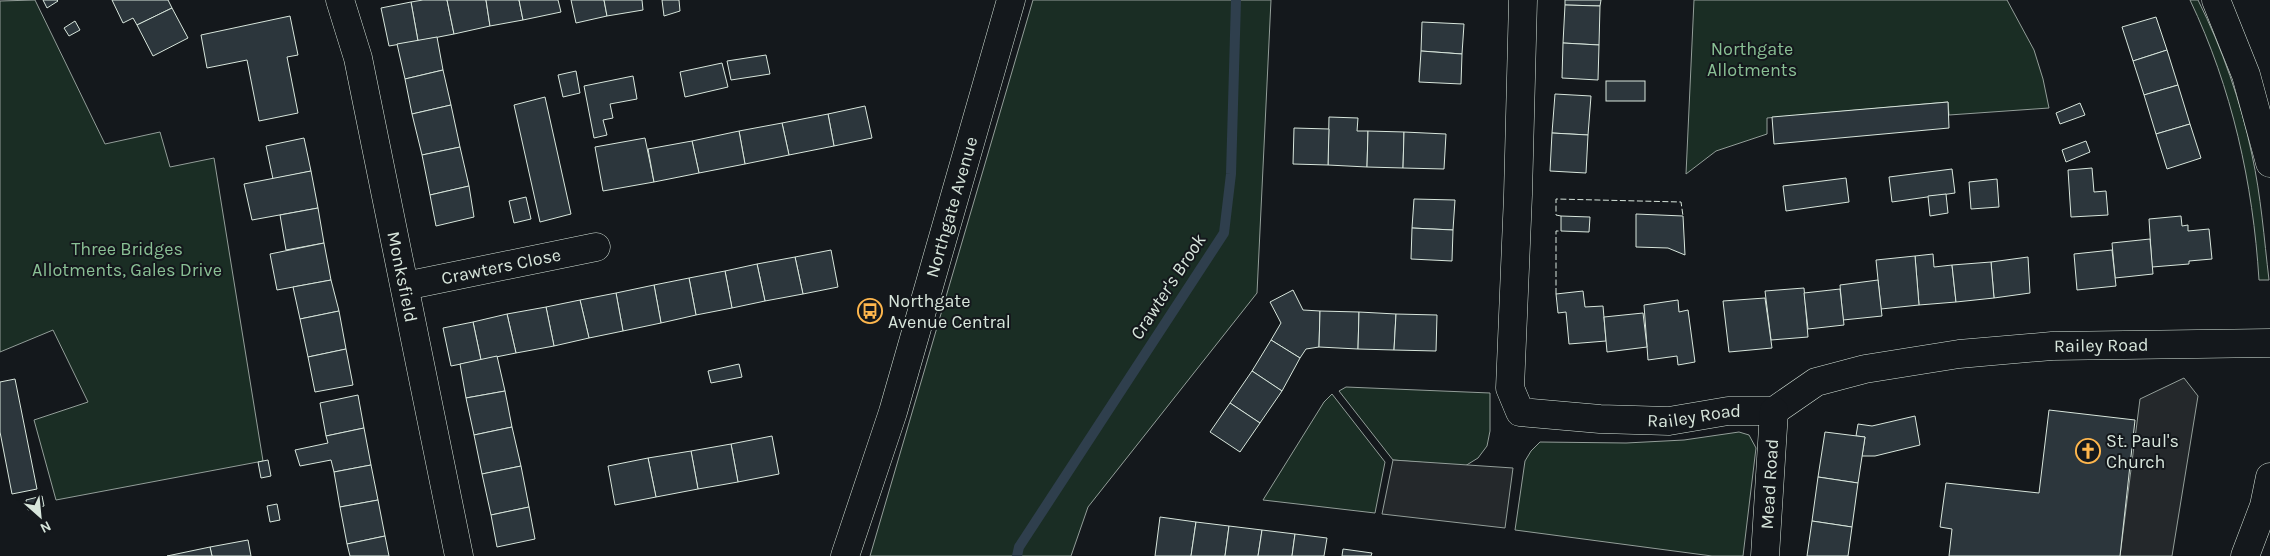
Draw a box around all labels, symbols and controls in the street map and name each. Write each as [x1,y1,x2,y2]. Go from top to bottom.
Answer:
park label: Northgate Allotments [1707,38,1797,81]
street label: Northgate Avenue [921,134,982,280]
street label: Monksfield [382,229,422,324]
water label: Crawter's Brook [1126,230,1211,344]
park label: Three Bridges Allotments, Gales Drive [32,238,222,281]
street label: Crawters Close [439,243,563,289]
place label: Northgate Avenue Central [888,290,1011,333]
bus stop icon: Northgate Avenue Central [857,298,883,324]
street label: Railey Road [2054,334,2149,357]
street label: Railey Road [1647,400,1741,432]
place label: St. Paul's Church [2106,430,2179,473]
street label: Mead Road [1756,438,1783,530]
church icon: St. Paul's Church [2075,438,2101,464]
north arrow [15,491,65,541]
text: N [37,517,54,537]

